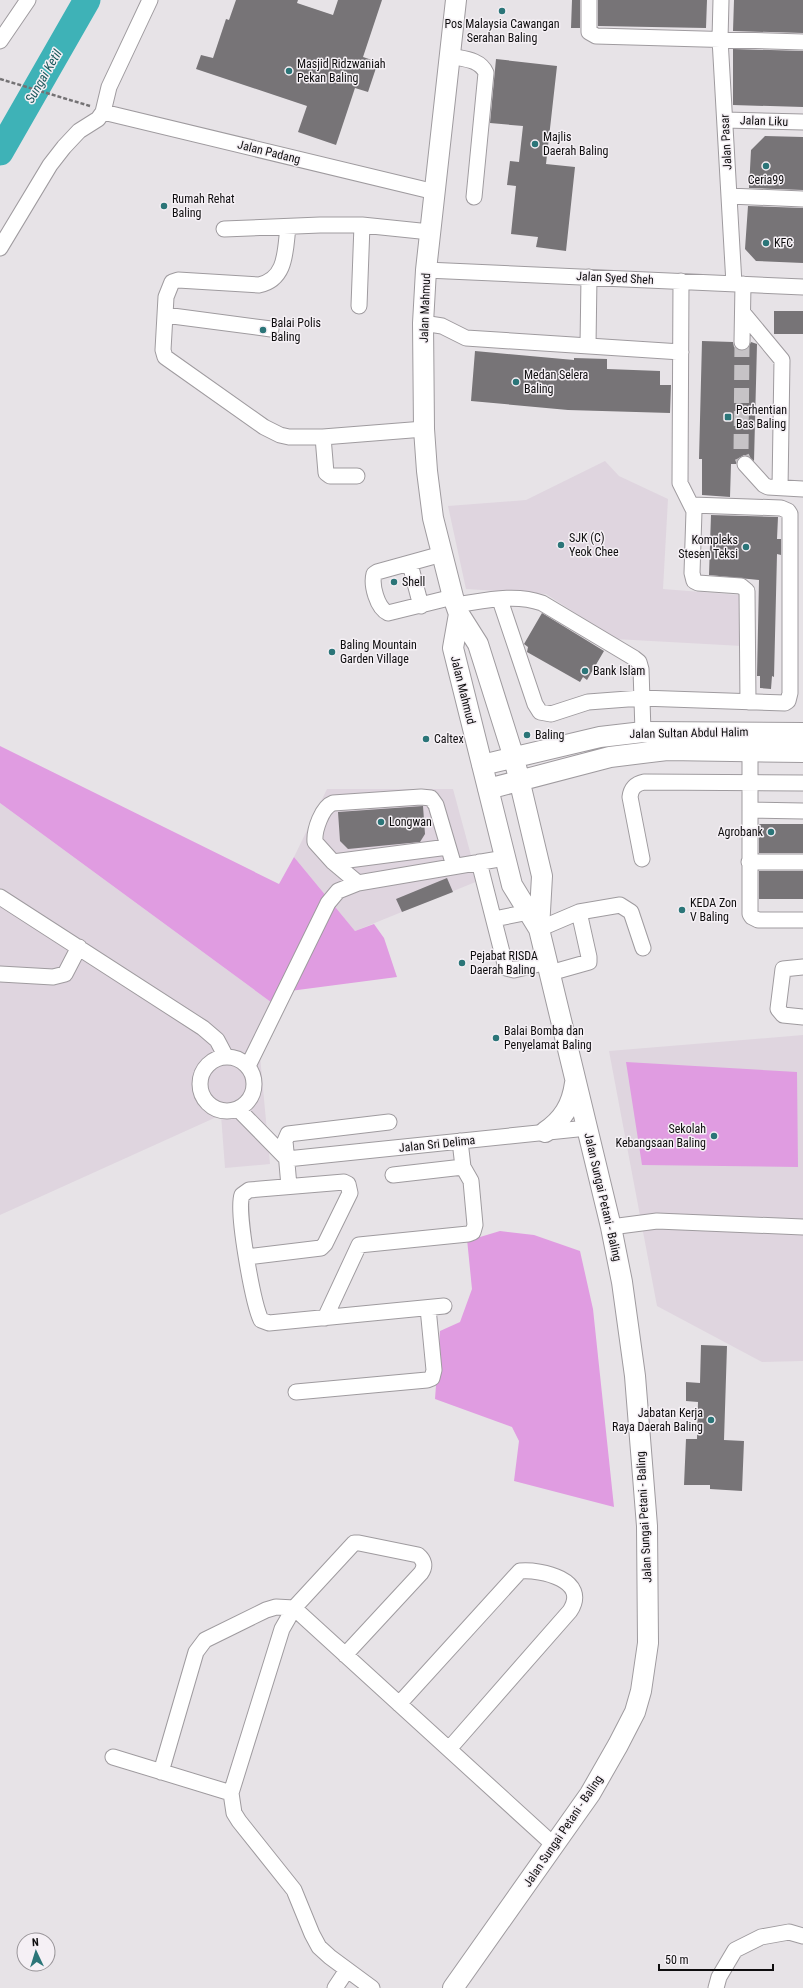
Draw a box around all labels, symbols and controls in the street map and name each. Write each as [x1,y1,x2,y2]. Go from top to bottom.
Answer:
marker: Pos Malaysia Cawangan Serahan Baling [497,6,507,16]
place label: Pos Malaysia Cawangan Serahan Baling [444,17,560,45]
water label: Sungai Ketil [22,46,65,106]
place label: Masjid Ridzwaniah Pekan Baling [297,57,386,85]
marker: Masjid Ridzwaniah Pekan Baling [284,66,294,76]
street label: Jalan Pasar [718,113,734,170]
street label: Jalan Liku [740,113,789,129]
place label: Majlis Daerah Baling [543,130,609,158]
street label: Jalan Padang [236,137,302,167]
marker: Majlis Daerah Baling [530,139,540,149]
marker: Ceria99 [761,161,771,171]
place label: Ceria99 [748,173,784,187]
place label: Rumah Rehat Baling [172,192,235,220]
marker: Rumah Rehat Baling [159,201,169,211]
place label: KFC [774,236,793,250]
marker: KFC [761,238,771,248]
street label: Jalan Syed Sheh [576,269,654,287]
street label: Jalan Mahmud [417,273,433,343]
place label: Balai Polis Baling [271,316,321,344]
marker: Balai Polis Baling [258,325,268,335]
place label: Medan Selera Baling [524,368,589,396]
marker: Medan Selera Baling [511,377,521,387]
place label: Perhentian Bas Baling [736,403,787,431]
marker: Perhentian Bas Baling [723,412,733,422]
place label: SJK (C) Yeok Chee [569,531,619,559]
place label: Kompleks Stesen Teksi [678,533,738,561]
marker: SJK (C) Yeok Chee [556,540,566,550]
marker: Kompleks Stesen Teksi [741,542,751,552]
place label: Shell [402,575,425,589]
marker: Shell [389,577,399,587]
place label: Baling Mountain Garden Village [340,638,417,666]
marker: Baling Mountain Garden Village [327,647,337,657]
street label: Jalan Mahmud [448,654,478,726]
place label: Bank Islam [593,664,645,678]
marker: Bank Islam [580,666,590,676]
street label: Jalan Sultan Abdul Halim [629,725,749,741]
place label: Baling [535,728,565,742]
marker: Baling [522,730,532,740]
place label: Caltex [434,732,464,746]
marker: Caltex [421,734,431,744]
place label: Longwan [389,815,432,829]
marker: Longwan [376,817,386,827]
place label: Agrobank [718,825,764,839]
marker: Agrobank [766,827,776,837]
place label: KEDA Zon V Baling [690,896,737,924]
marker: KEDA Zon V Baling [677,905,687,915]
place label: Pejabat RISDA Daerah Baling [470,949,538,977]
marker: Pejabat RISDA Daerah Baling [457,958,467,968]
place label: Balai Bomba dan Penyelamat Baling [504,1024,592,1052]
marker: Balai Bomba dan Penyelamat Baling [491,1033,501,1043]
place label: Sekolah Kebangsaan Baling [616,1122,706,1150]
street label: Jalan Sungai Petani - Baling [581,1131,625,1263]
marker: Sekolah Kebangsaan Baling [709,1131,719,1141]
street label: Jalan Sri Delima [398,1133,476,1155]
place label: Jabatan Kerja Raya Daerah Baling [612,1406,703,1434]
marker: Jabatan Kerja Raya Daerah Baling [706,1415,716,1425]
street label: Jalan Sungai Petani - Baling [634,1451,654,1583]
street label: Jalan Sungai Petani - Baling [520,1772,606,1890]
north arrow [16,1932,56,1972]
text: N [32,1936,39,1949]
scale bar [659,1946,773,1972]
text: 50 m [665,1953,689,1967]

